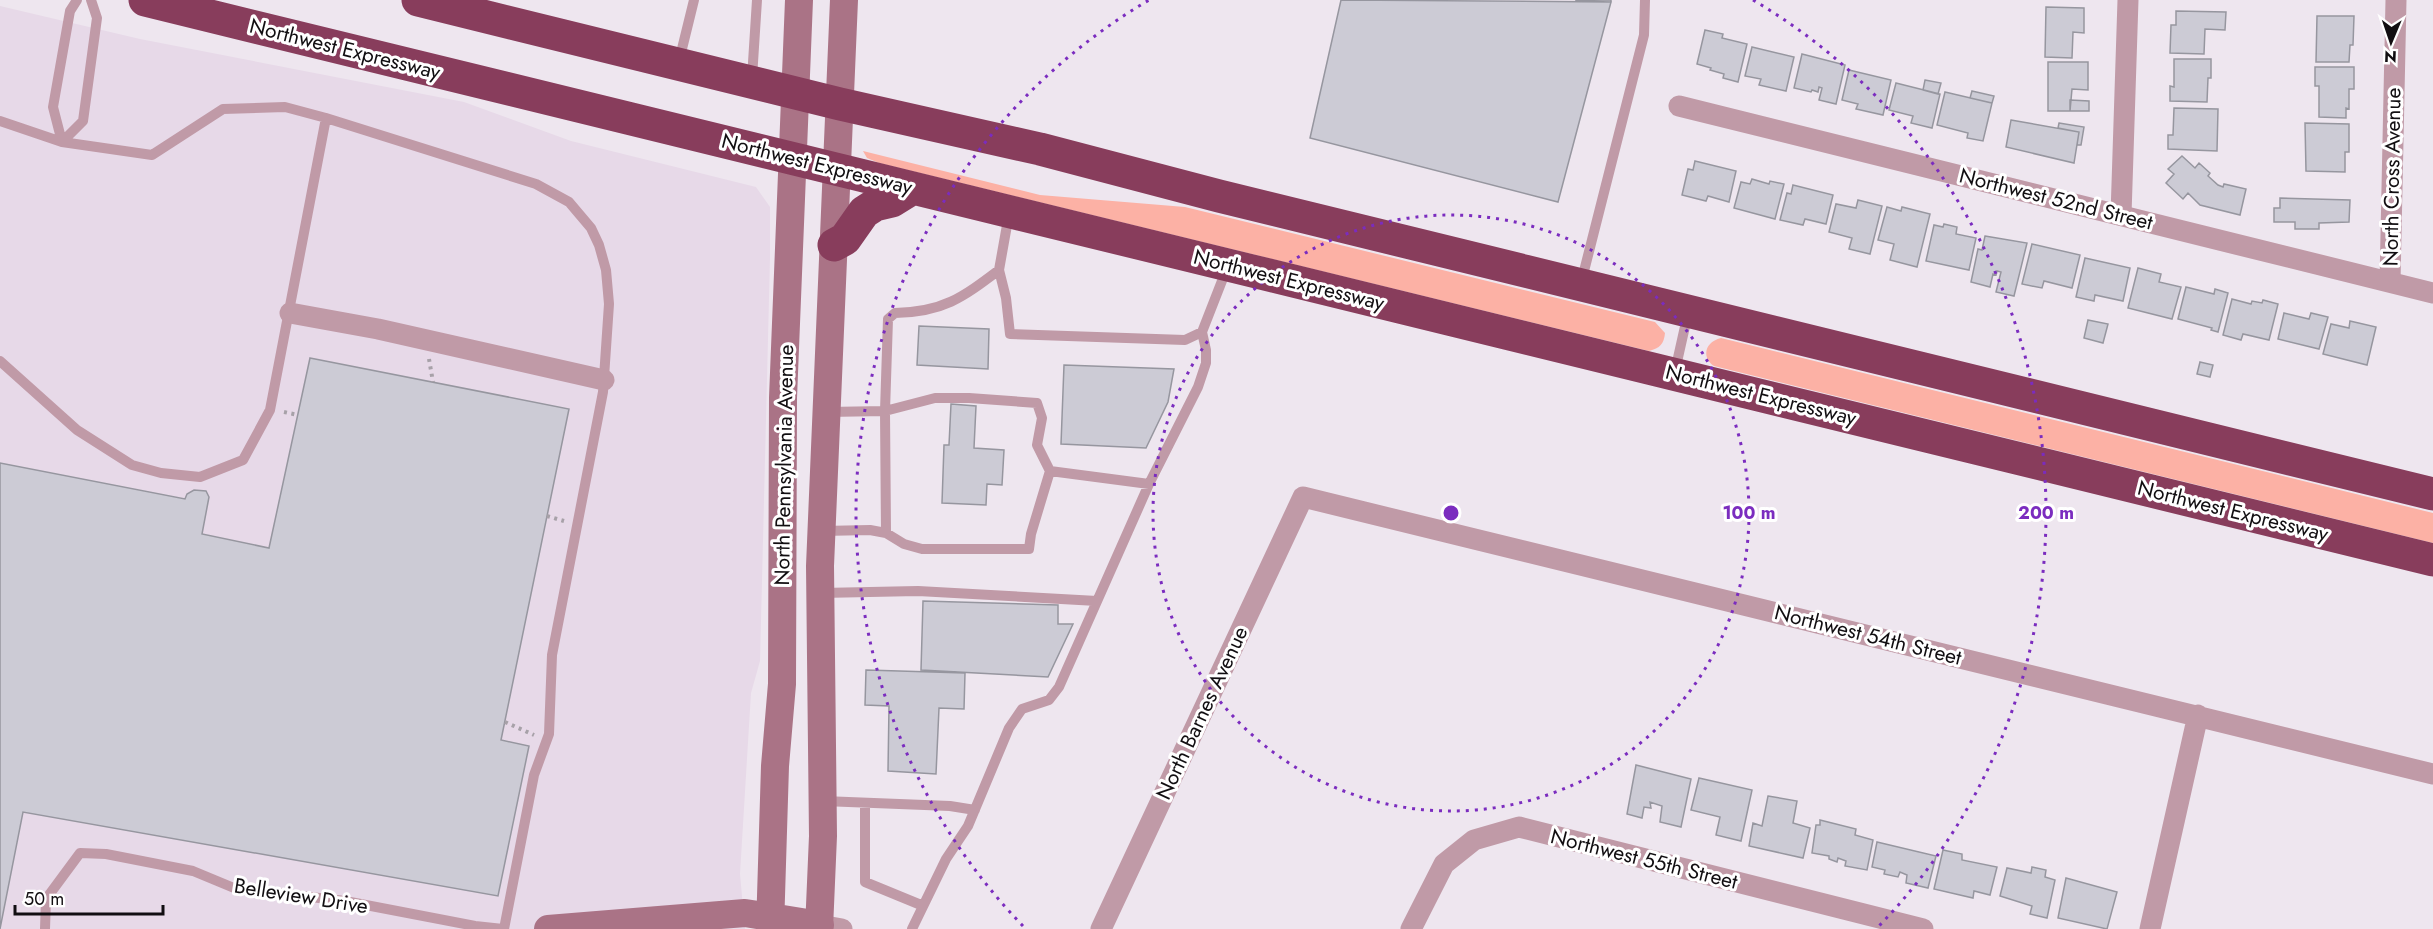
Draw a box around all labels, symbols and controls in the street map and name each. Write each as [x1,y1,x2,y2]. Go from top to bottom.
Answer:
street label: Northwest Expressway [246,11,444,87]
north arrow [2361,12,2421,72]
text: N [2384,45,2397,68]
street label: North Cross Avenue [2375,87,2409,267]
street label: Northwest Expressway [718,126,916,202]
street label: Northwest 52nd Street [1956,160,2156,238]
street label: Northwest Expressway [1190,242,1388,318]
street label: North Pennsylvania Avenue [767,344,801,586]
street label: Northwest Expressway [1662,357,1860,433]
street label: Northwest Expressway [2134,473,2332,549]
text: 100 m [1722,500,1776,526]
text: 200 m [2018,500,2074,526]
centre of rings [1441,503,1461,523]
street label: Northwest 54th Street [1771,597,1965,673]
street label: North Barnes Avenue [1149,621,1255,805]
street label: Northwest 55th Street [1547,821,1741,897]
street label: Belleview Drive [232,871,370,921]
scale bar [15,878,164,916]
text: 50 m [24,886,64,912]

